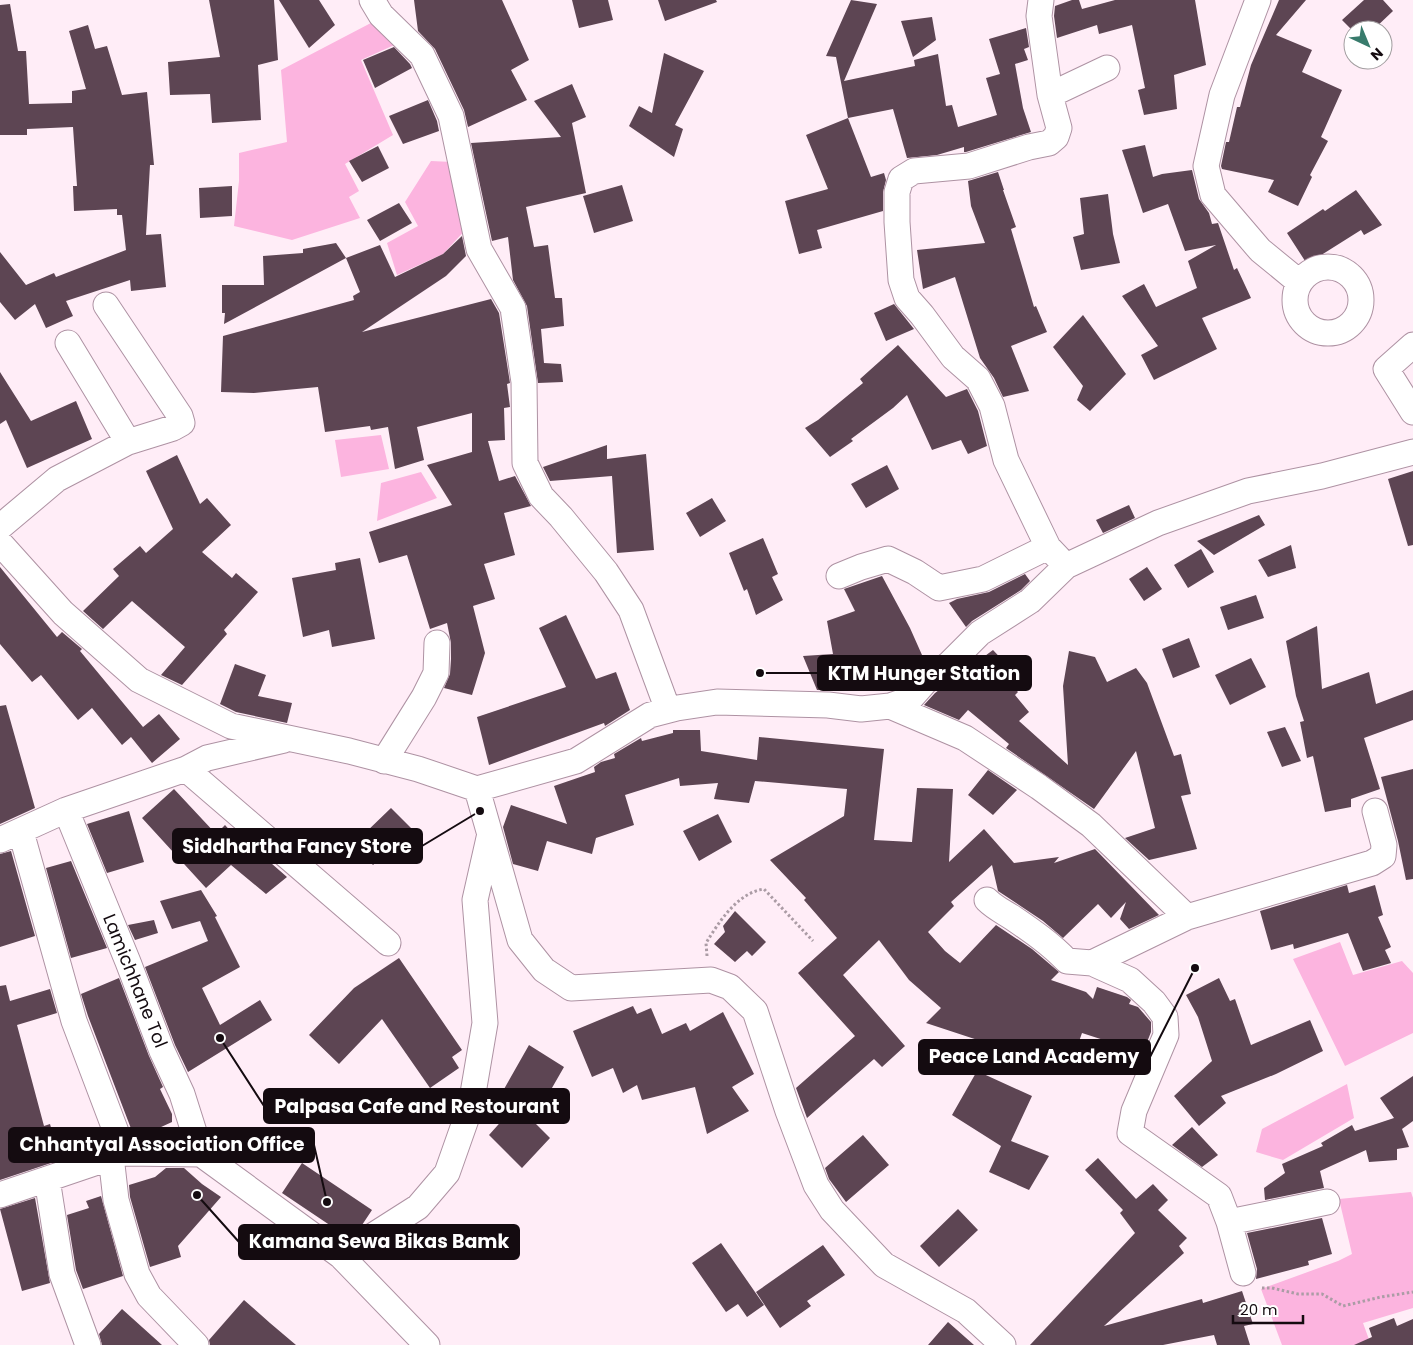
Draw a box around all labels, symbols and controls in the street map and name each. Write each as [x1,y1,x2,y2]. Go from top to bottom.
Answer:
north arrow [1343,20,1393,70]
text: N [1366,44,1388,65]
callout: KTM Hunger Station [818,656,1031,690]
text: KTM Hunger Station [828,660,1020,687]
callout: Siddhartha Fancy Store [173,829,422,863]
text: Siddhartha Fancy Store [182,833,412,860]
street label: Lamichhane Tol [97,910,174,1051]
callout: Peace Land Academy [919,1040,1150,1074]
text: Peace Land Academy [929,1043,1140,1070]
callout: Palpasa Cafe and Restourant [264,1089,569,1123]
text: Palpasa Cafe and Restourant [274,1093,560,1120]
callout: Chhantyal Association Office [9,1128,314,1162]
text: Chhantyal Association Office [19,1131,305,1158]
callout: Kamana Sewa Bikas Bamk [239,1225,519,1259]
text: Kamana Sewa Bikas Bamk [249,1228,509,1255]
scale bar [1233,1292,1303,1324]
text: 20 m [1240,1299,1278,1320]

